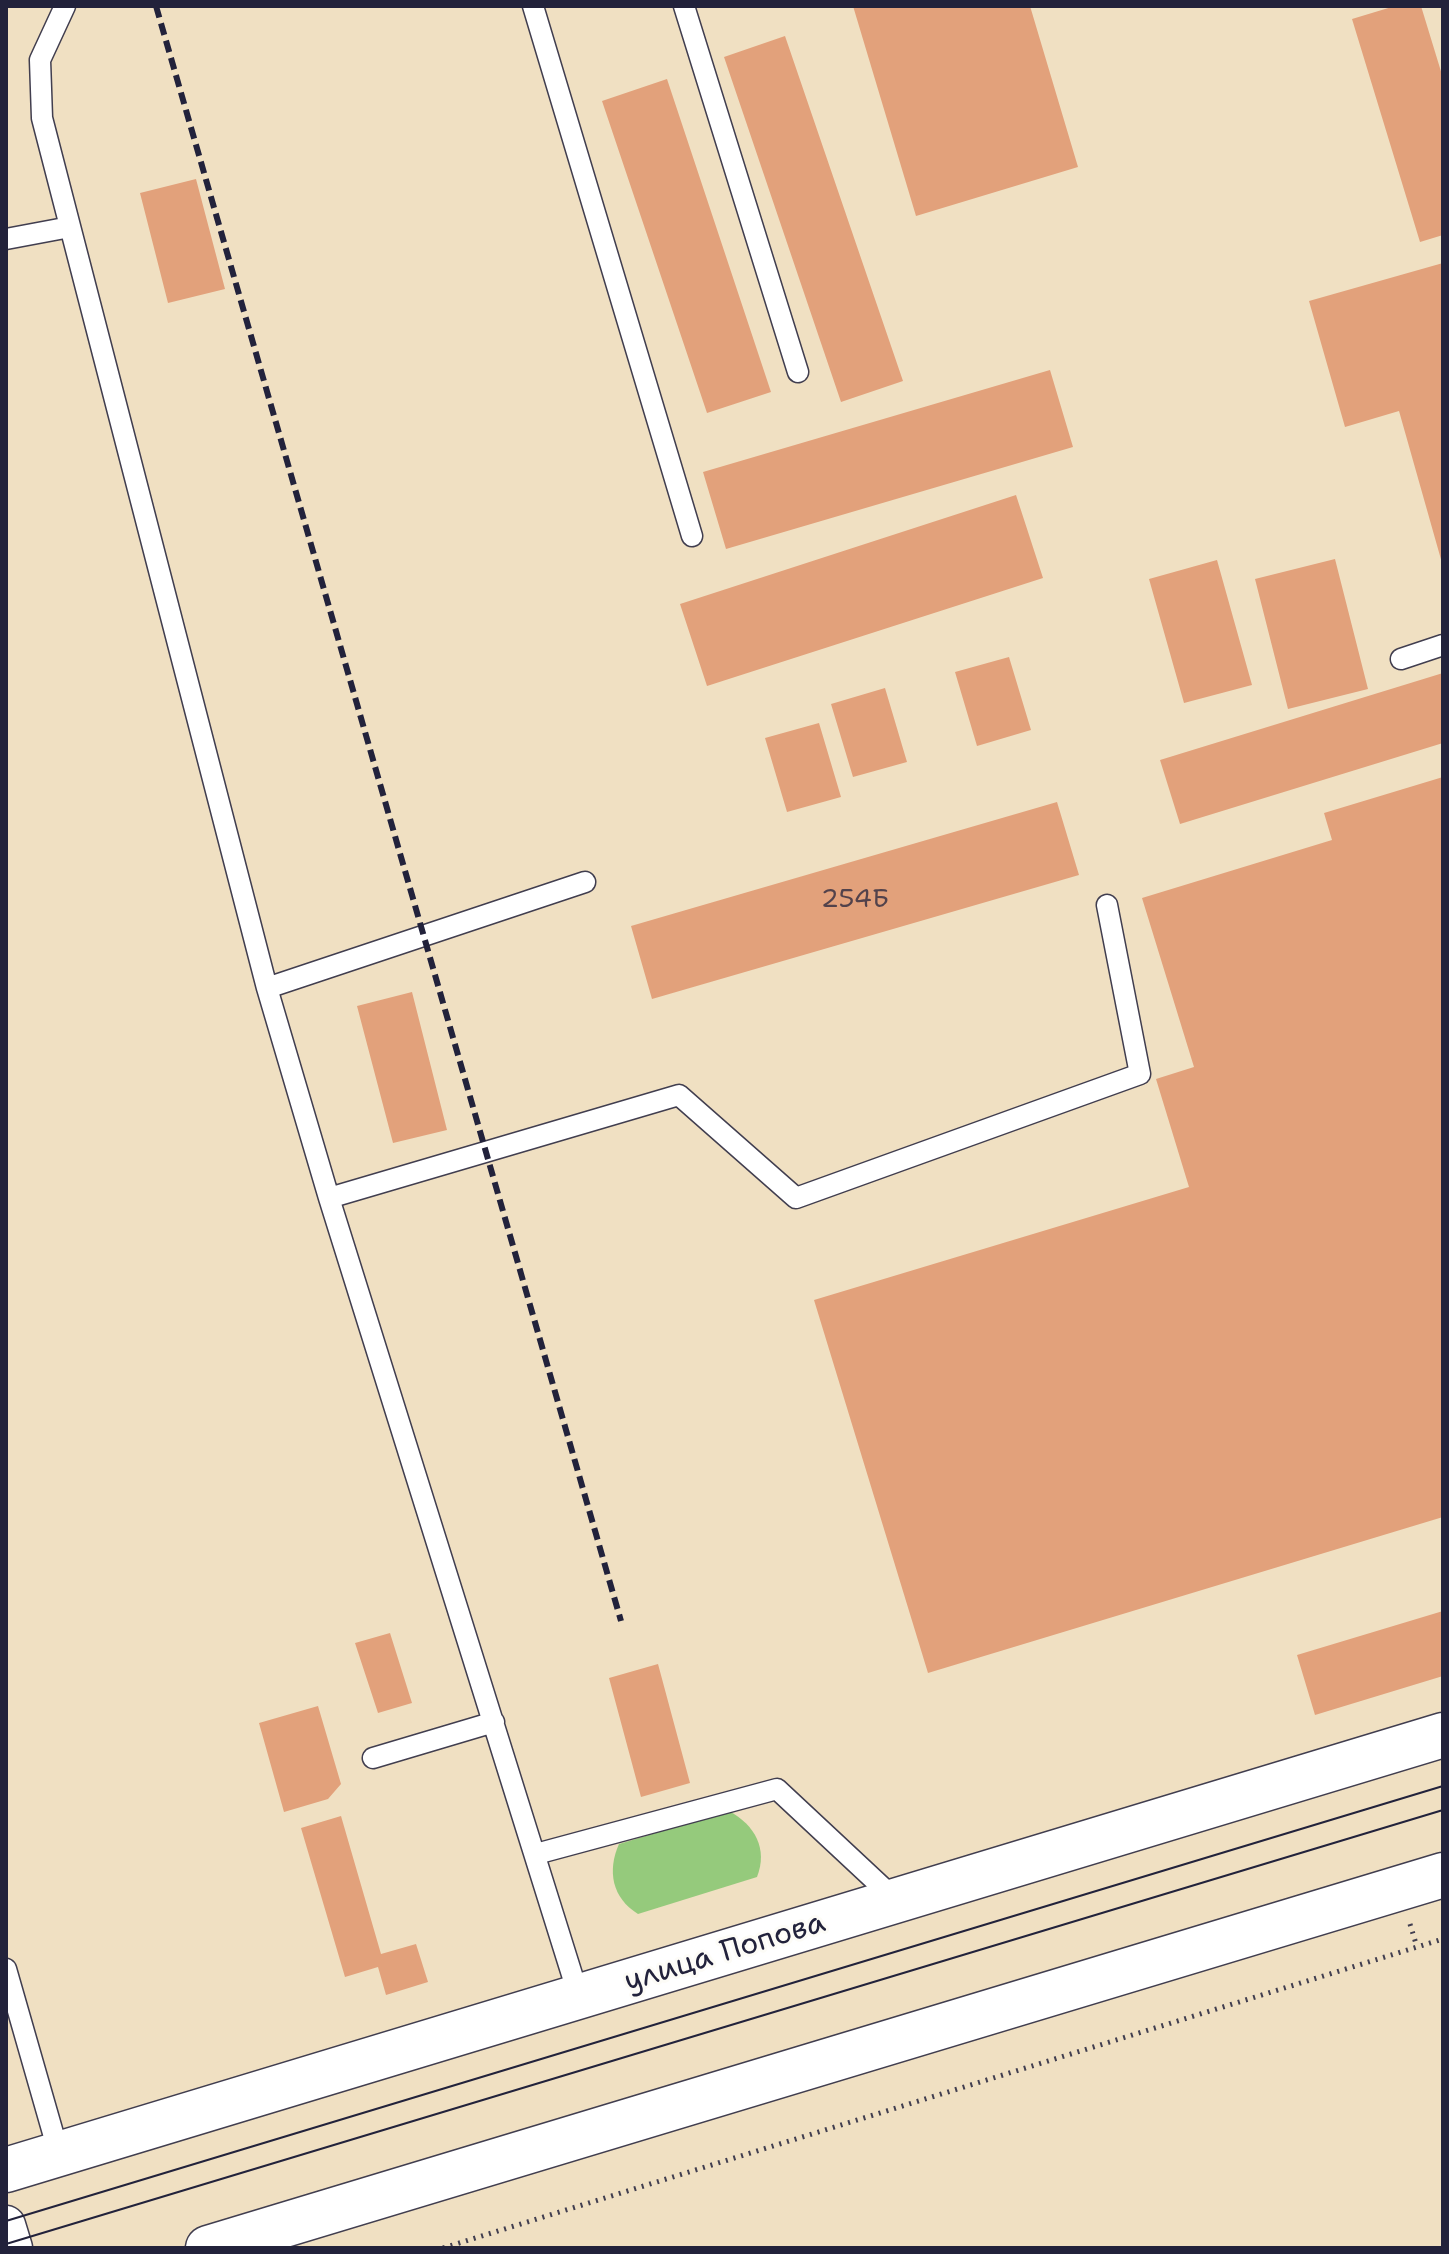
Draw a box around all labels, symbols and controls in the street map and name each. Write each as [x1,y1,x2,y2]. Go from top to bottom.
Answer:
house number: 254Б [821,884,889,916]
street label: улица Попова [620,1905,830,2001]

